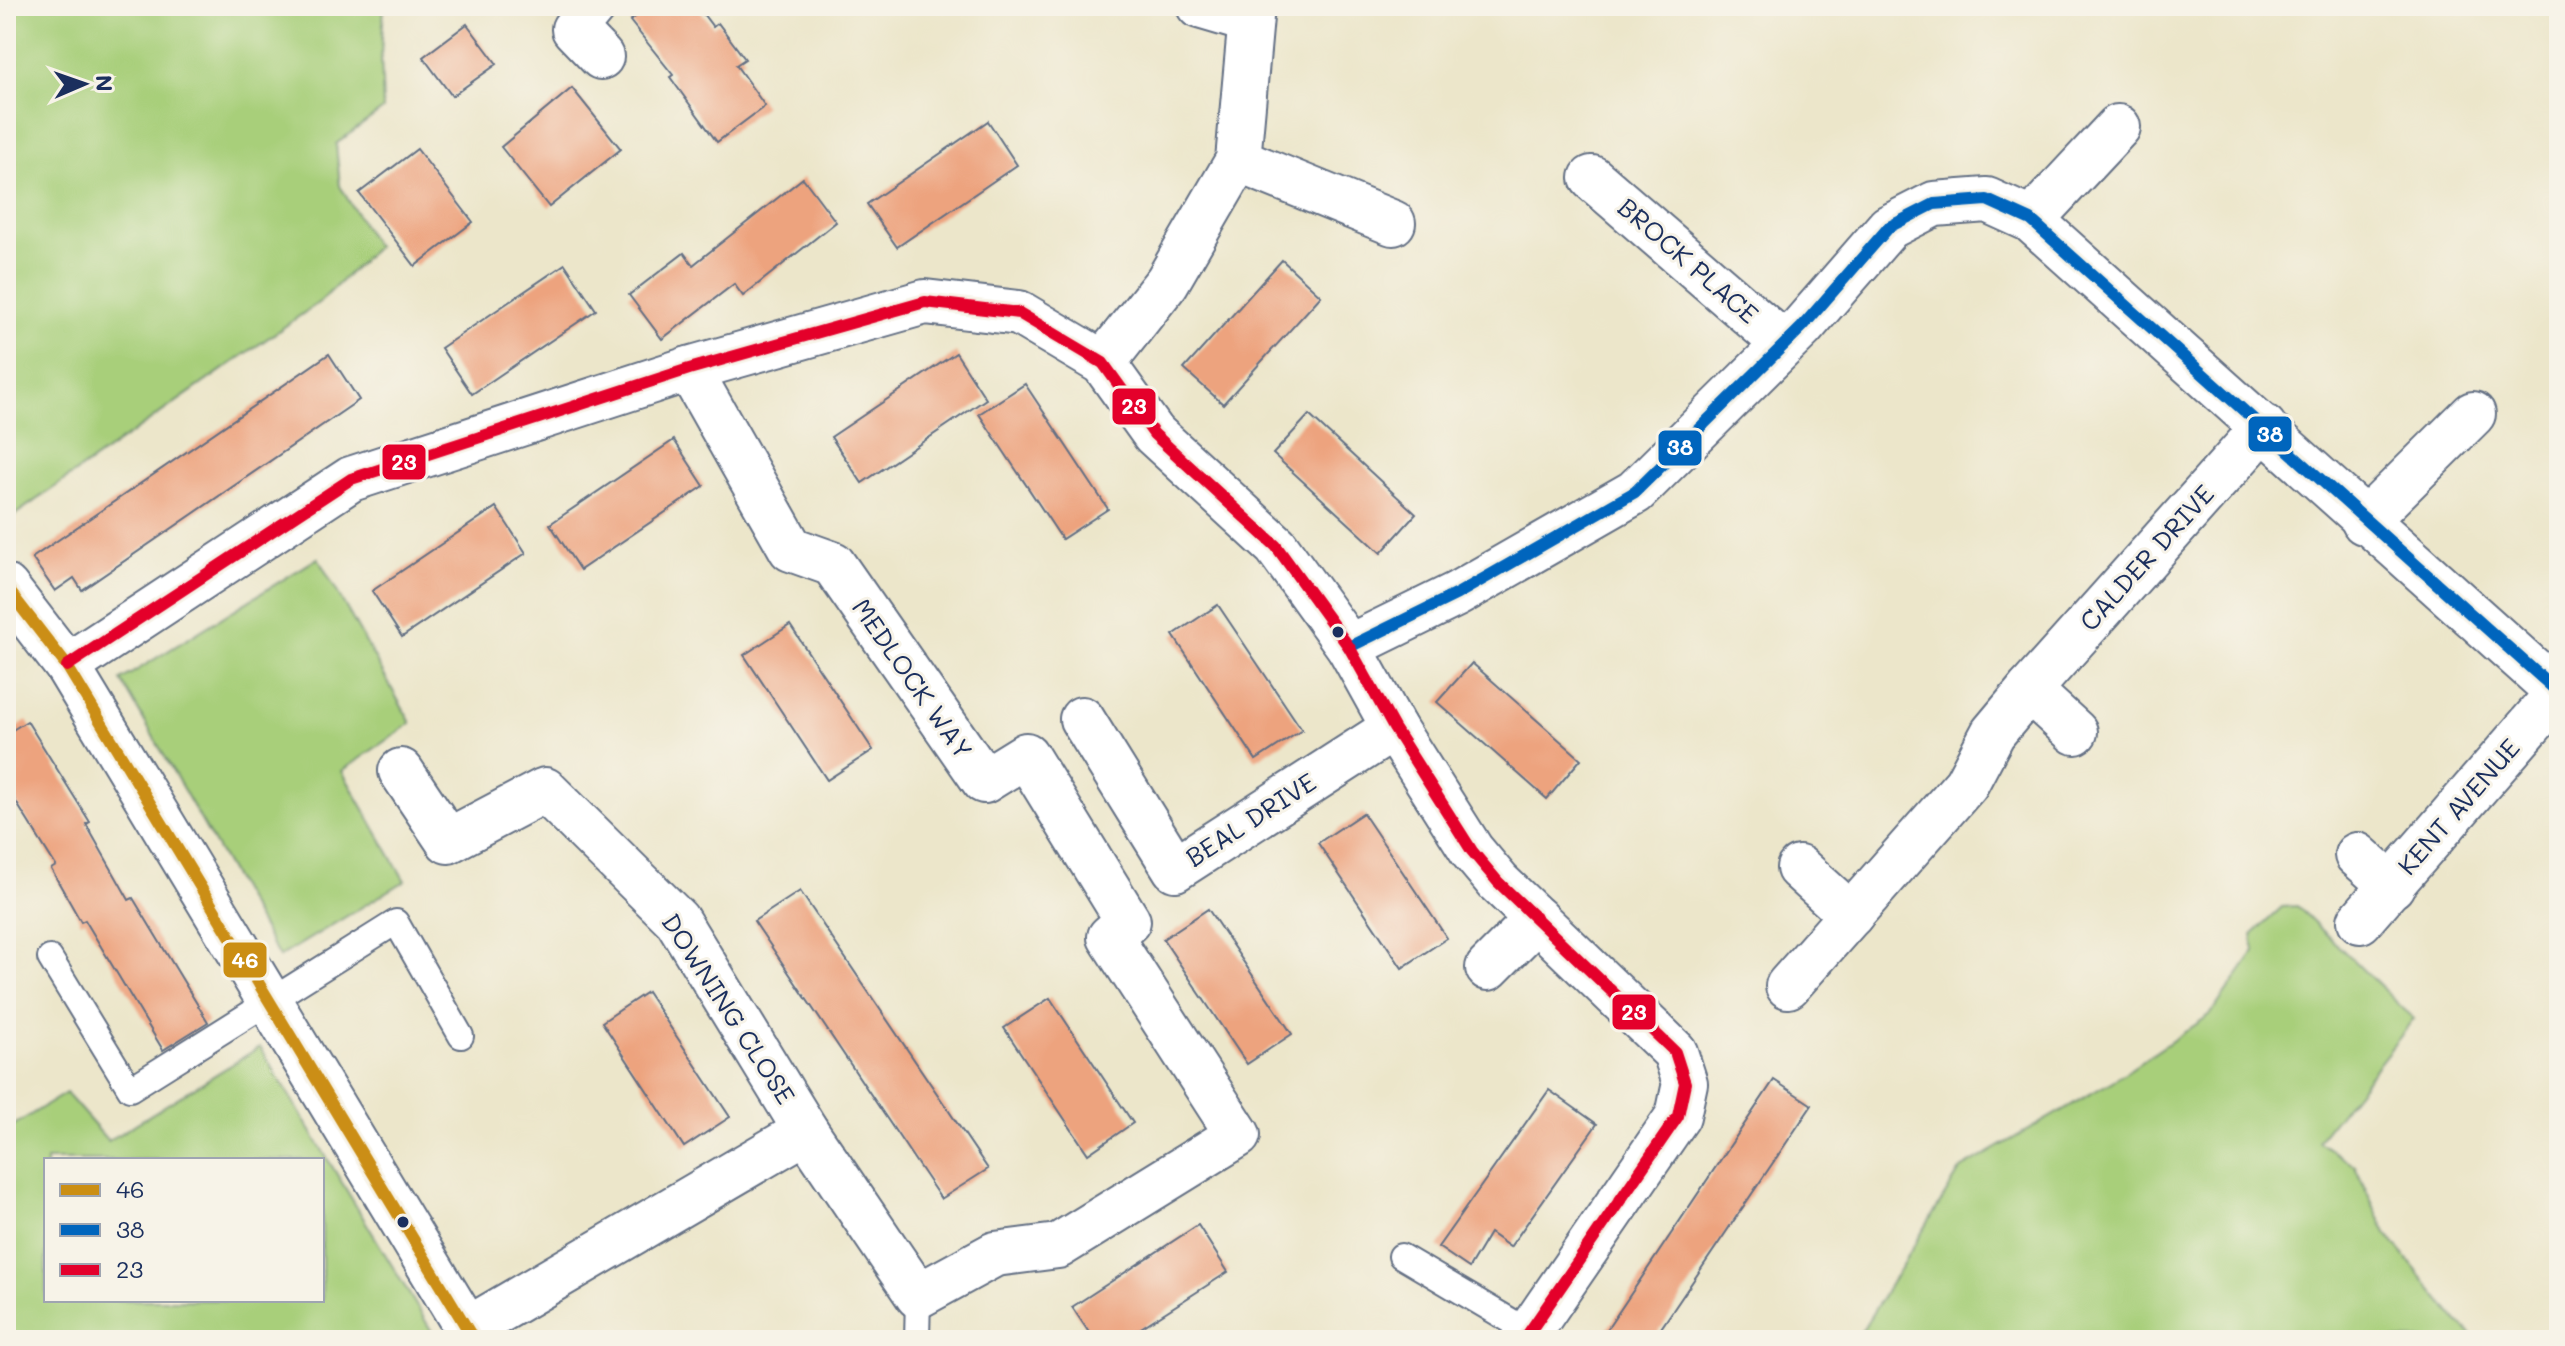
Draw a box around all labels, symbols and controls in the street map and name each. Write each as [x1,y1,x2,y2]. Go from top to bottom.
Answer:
north arrow [44,44,124,124]
text: N [90,74,119,92]
street label: BROCK PLACE [1611,190,1766,331]
line badge: 23 [1111,387,1157,426]
text: 23 [1121,391,1147,420]
line badge: 38 [2247,415,2293,453]
text: 38 [2257,419,2283,448]
line badge: 38 [1657,429,1703,467]
text: 38 [1667,432,1693,461]
line badge: 23 [381,443,427,481]
text: 23 [391,447,417,476]
street label: CALDER DRIVE [2072,477,2221,638]
street label: MEDLOCK WAY [845,592,981,765]
unlabelled marker [1330,624,1346,640]
street label: KENT AVENUE [2390,731,2527,882]
street label: BEAL DRIVE [1179,764,1322,874]
street label: DOWNING CLOSE [654,907,803,1110]
line badge: 46 [222,941,268,979]
text: 46 [231,945,259,974]
line badge: 23 [1611,993,1657,1031]
text: 23 [1621,997,1647,1026]
legend [44,1158,324,1302]
text: 46 [116,1173,145,1204]
text: 38 [116,1213,145,1244]
unlabelled marker [395,1214,411,1230]
text: 23 [116,1253,143,1284]

